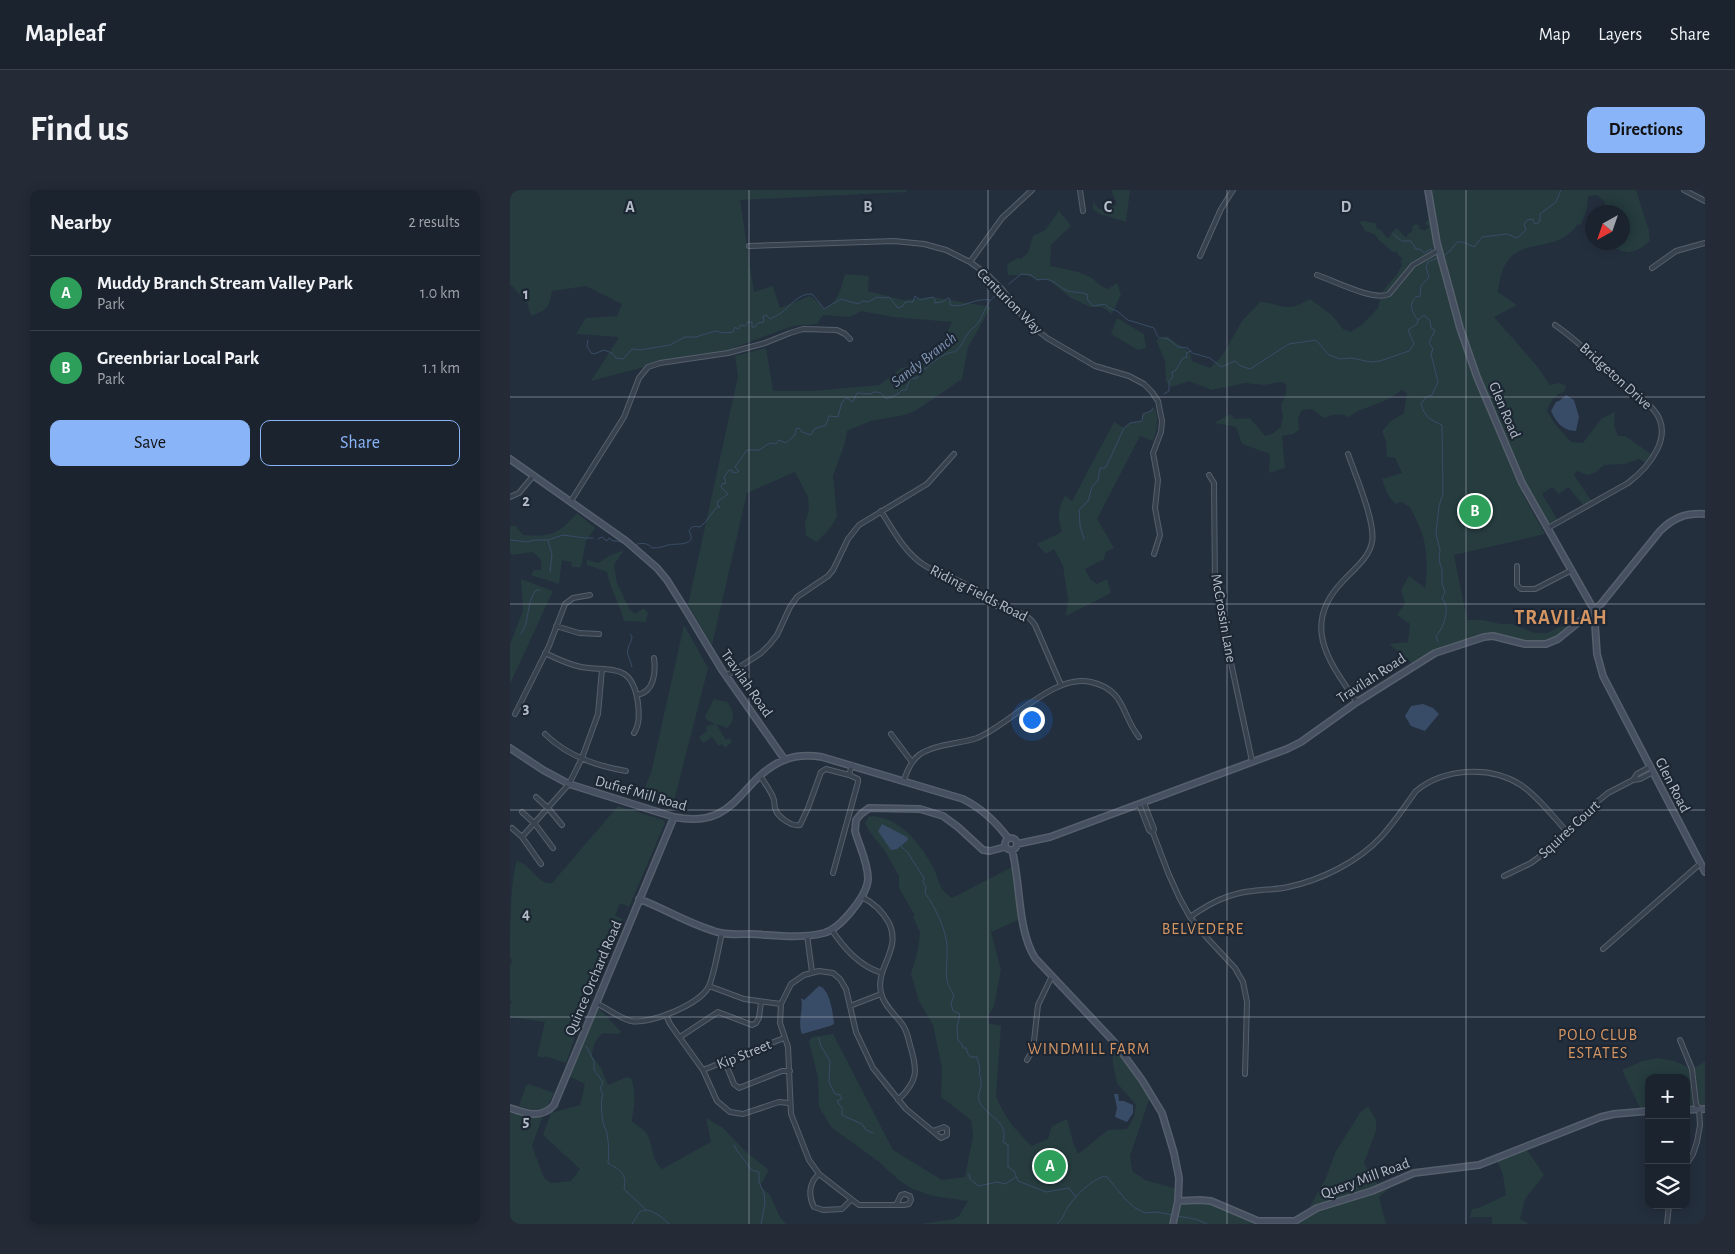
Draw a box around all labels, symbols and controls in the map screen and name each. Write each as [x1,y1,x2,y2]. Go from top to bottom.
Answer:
text: Mapleaf [25,22,105,46]
text: Map [1539,26,1570,44]
text: Layers [1598,26,1642,44]
text: Share [1670,26,1710,44]
button: Directions [1587,107,1705,153]
text: Find us [30,112,129,147]
text: A [625,199,635,215]
text: B [863,199,873,215]
text: C [1104,199,1113,215]
text: D [1341,199,1352,215]
north arrow [1585,205,1630,250]
text: Nearby [50,212,111,233]
text: 2 results [408,214,460,230]
street label: Centurion Way [974,266,1046,338]
text: Muddy Branch Stream Valley Park [97,274,353,293]
text: A [61,285,71,301]
text: 1.0 km [420,285,460,301]
text: 1 [523,286,529,302]
text: Park [97,296,125,312]
water label: Sandy Branch [888,329,959,390]
street label: Bridgeton Drive [1577,340,1655,413]
text: Greenbriar Local Park [97,349,259,368]
text: B [61,360,71,376]
text: 1.1 km [423,360,460,376]
text: Park [97,371,125,387]
street label: Glen Road [1486,380,1523,441]
button: Save [50,420,250,466]
button: Share [260,420,460,466]
pin: B [1459,492,1491,530]
text: 2 [522,493,530,509]
street label: Riding Fields Road [928,562,1030,625]
street label: McCrossin Lane [1208,573,1239,664]
district label: TRAVILAH [1514,608,1608,628]
street label: Travilah Road [718,647,775,720]
street label: Travilah Road [1334,651,1408,706]
text: 3 [523,700,530,716]
your location [1019,707,1045,733]
street label: Glen Road [1652,755,1693,815]
street label: Dufief Mill Road [593,773,689,814]
street label: Squires Court [1536,797,1603,861]
text: 4 [522,906,530,922]
street label: Quince Orchard Road [562,918,625,1038]
district label: BELVEDERE [1162,921,1244,937]
district label: POLO CLUB ESTATES [1558,1027,1638,1061]
street label: Kip Street [715,1037,774,1072]
district label: WINDMILL FARM [1027,1041,1151,1057]
map controls [1645,1074,1690,1209]
button: + [1645,1074,1690,1119]
text: 5 [523,1113,530,1129]
button: − [1645,1119,1690,1164]
pin: A [1034,1147,1066,1185]
street label: Query Mill Road [1319,1155,1412,1201]
button: layers [1645,1164,1690,1209]

